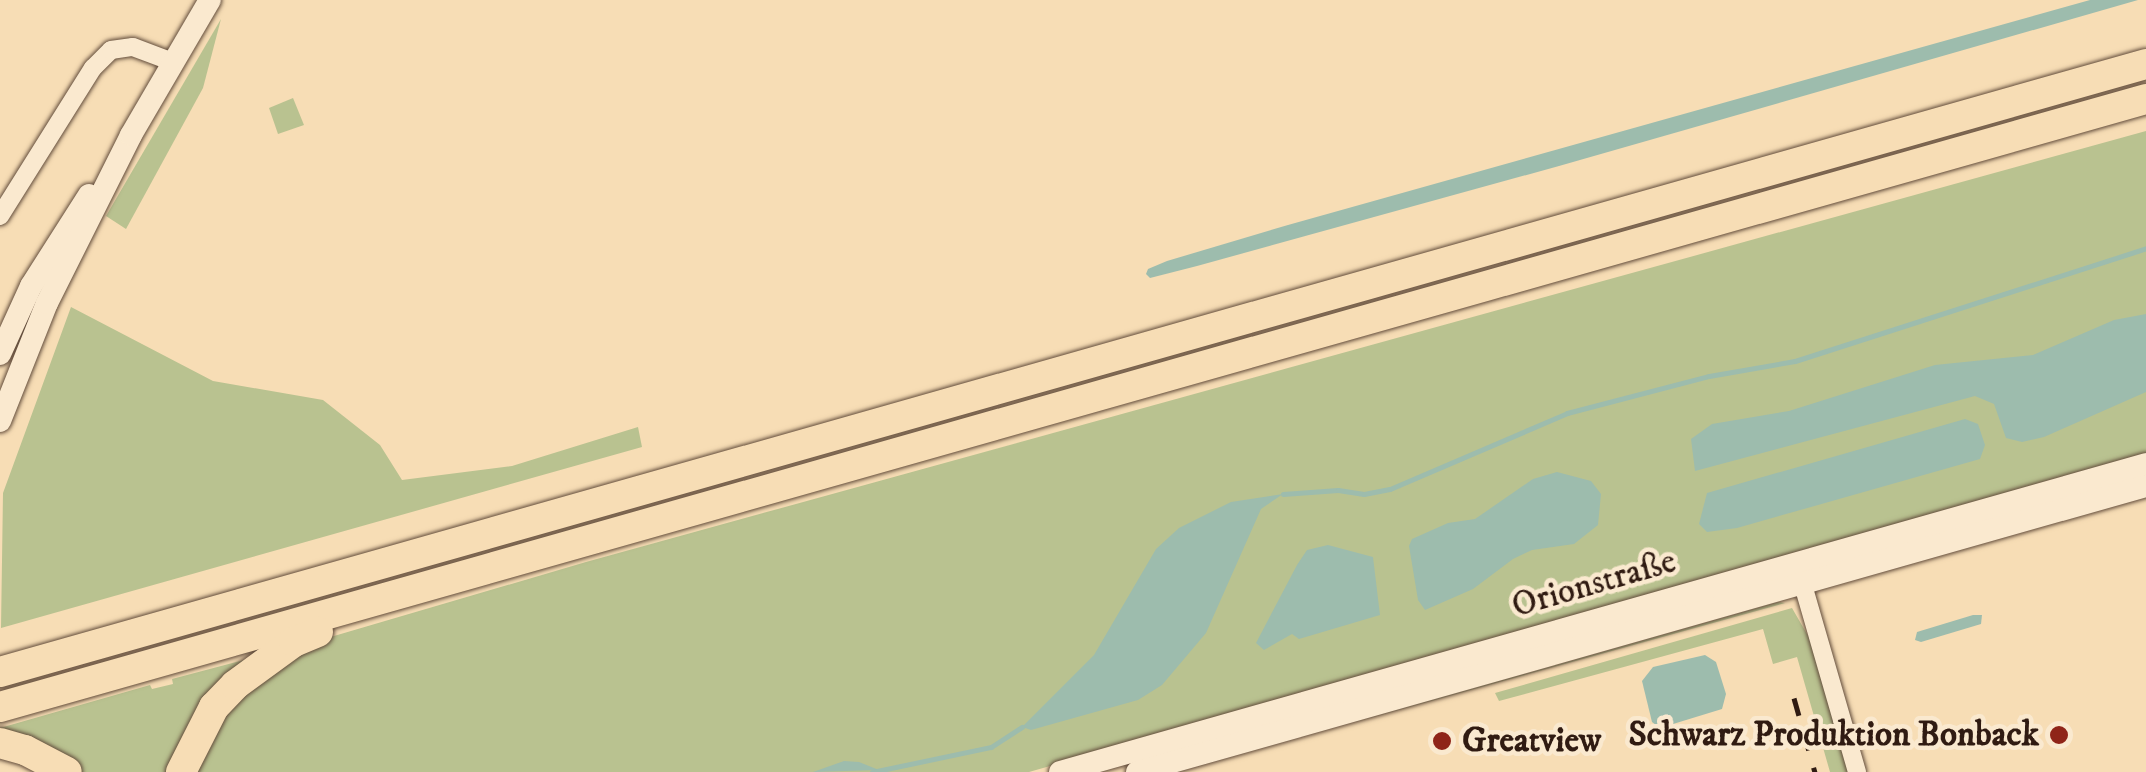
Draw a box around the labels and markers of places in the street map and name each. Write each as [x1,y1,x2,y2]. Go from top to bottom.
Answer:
place label: Schwarz Produktion Bonback [1628,714,2039,756]
place label: Greatview [1462,720,1601,762]
marker: Schwarz Produktion Bonback [2048,724,2070,746]
marker: Greatview [1431,730,1453,752]

